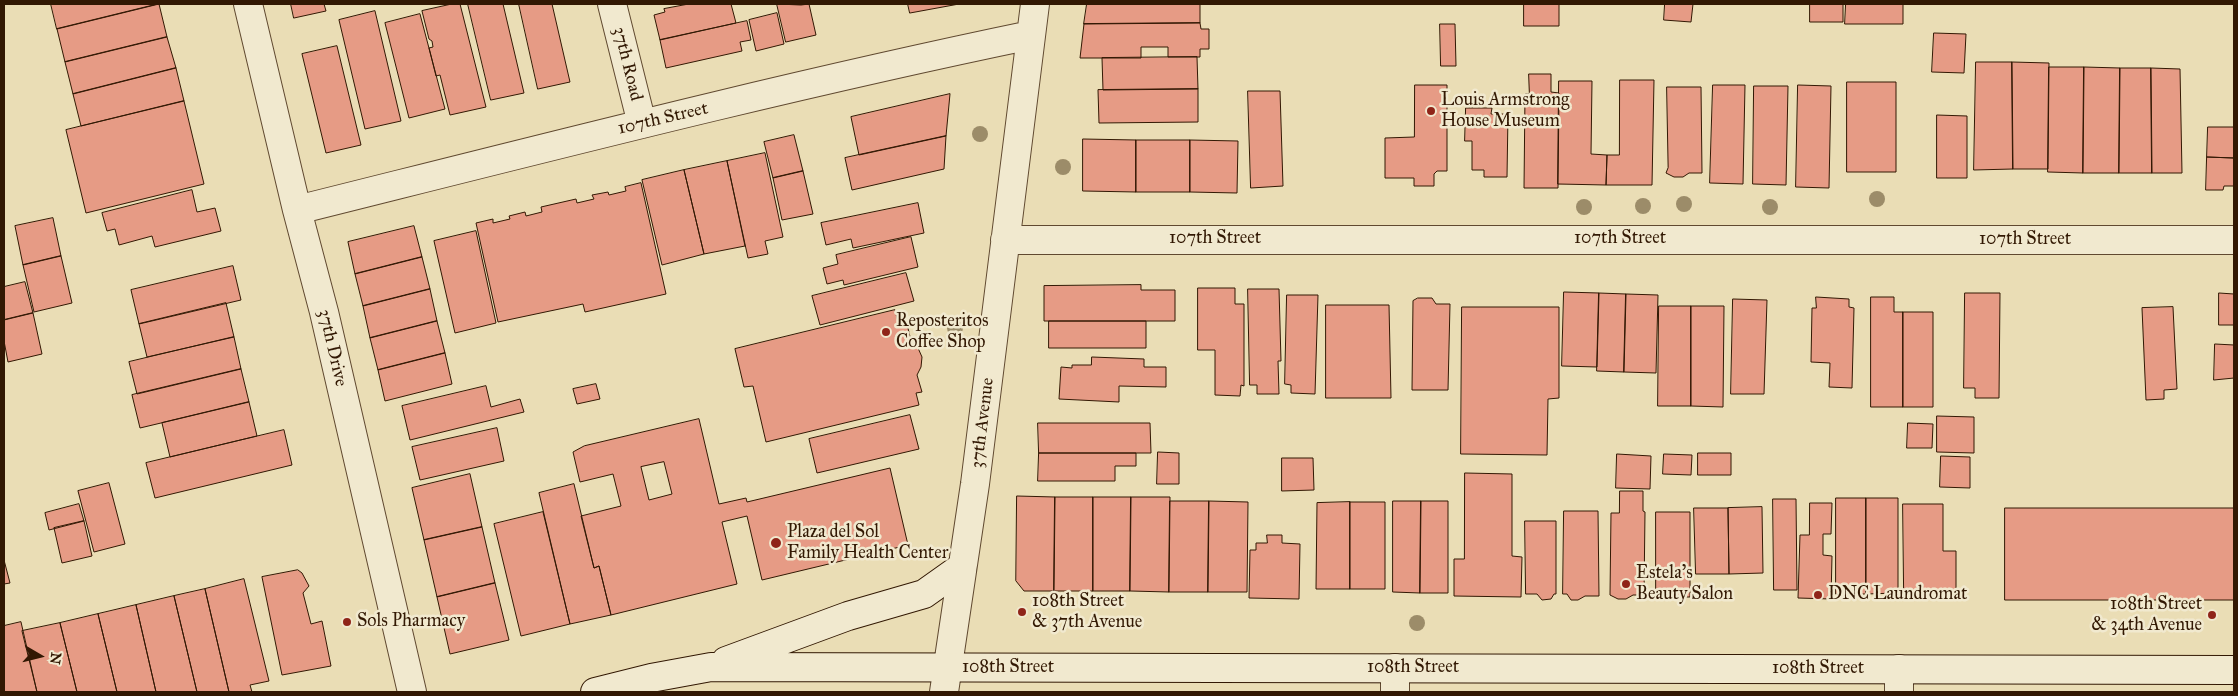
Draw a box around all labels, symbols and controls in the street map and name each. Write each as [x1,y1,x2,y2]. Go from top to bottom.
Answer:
street label: 37th Road [607,25,647,103]
place label: Louis Armstrong House Museum [1441,90,1569,132]
street label: 107th Street [616,98,710,140]
marker: Louis Armstrong House Museum [1425,105,1437,117]
street label: 107th Street [1169,228,1261,250]
street label: 107th Street [1574,228,1666,250]
street label: 107th Street [1979,229,2071,251]
street label: 37th Drive [313,307,351,389]
place label: Reposteritos Coffee Shop [896,311,988,354]
marker: Reposteritos Coffee Shop [880,326,892,338]
street label: 37th Avenue [967,376,999,470]
place label: Plaza del Sol Family Health Center [787,522,948,564]
marker: Plaza del Sol Family Health Center [769,536,783,550]
place label: Estela's Beauty Salon [1636,563,1733,606]
marker: Estela's Beauty Salon [1620,578,1632,590]
place label: DNC Laundromat [1828,584,1967,606]
marker: DNC Laundromat [1812,589,1824,601]
place label: 108th Street & 37th Avenue [1032,591,1142,634]
place label: 108th Street & 34th Avenue [2091,594,2202,636]
marker: 108th Street & 37th Avenue [1016,606,1028,618]
marker: 108th Street & 34th Avenue [2206,609,2218,621]
place label: Sols Pharmacy [357,611,465,633]
marker: Sols Pharmacy [341,616,353,628]
north arrow [15,631,65,681]
text: N [46,651,65,665]
street label: 108th Street [962,657,1054,679]
street label: 108th Street [1367,657,1459,679]
street label: 108th Street [1772,658,1864,680]

